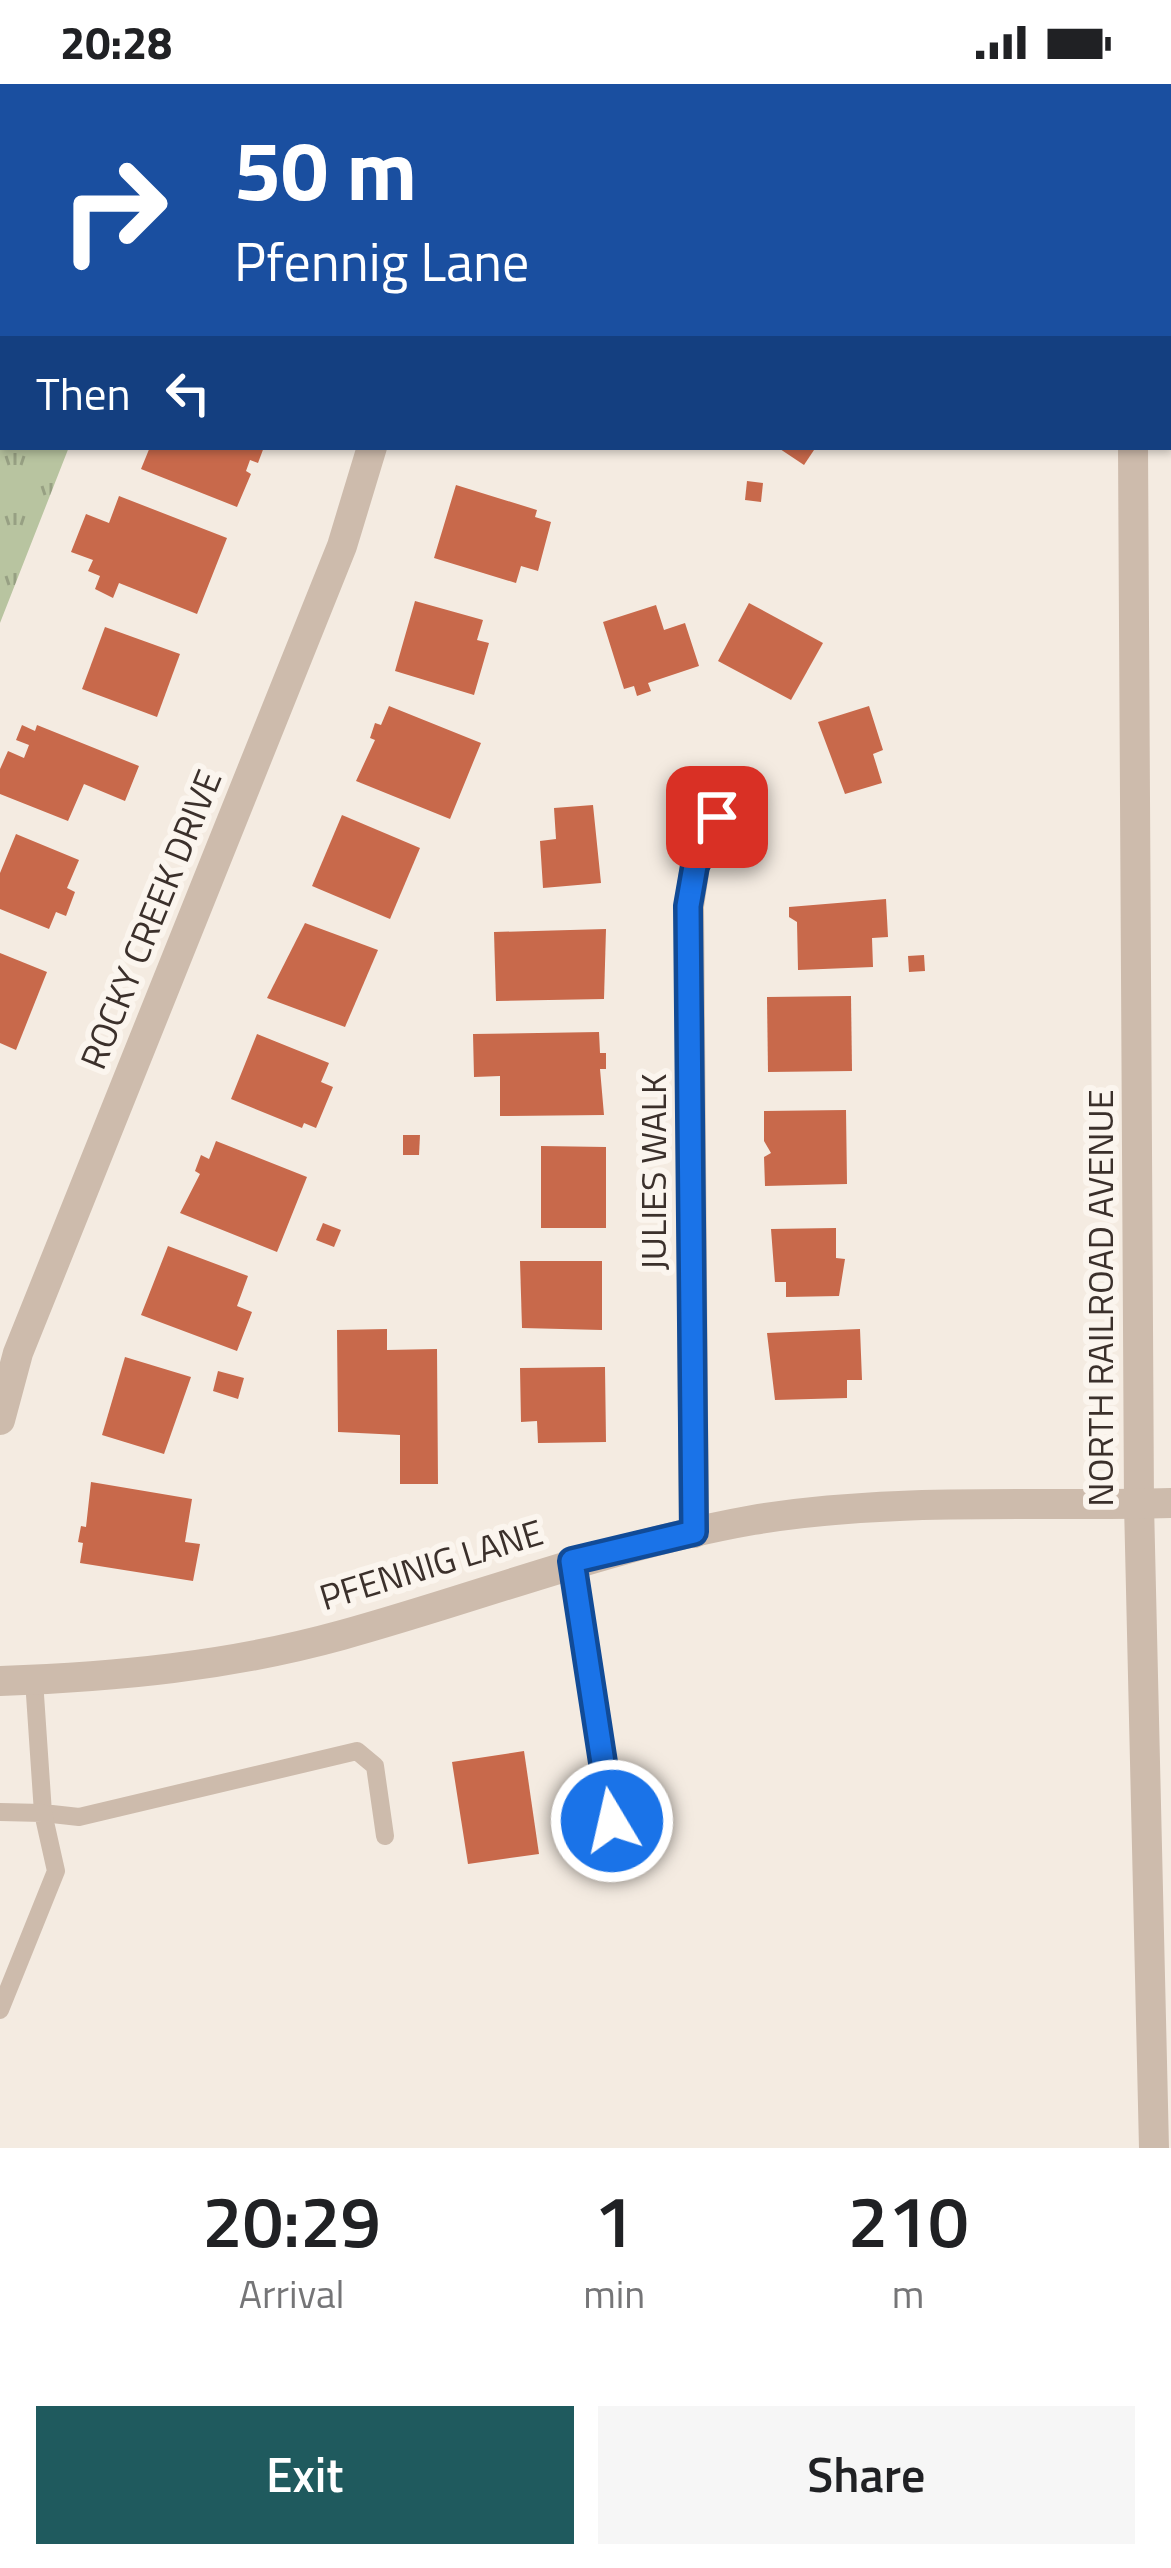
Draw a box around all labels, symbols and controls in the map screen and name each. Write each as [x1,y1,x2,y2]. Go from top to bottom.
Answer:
text: 20:28 [60,8,172,76]
text: 50 m [234,105,417,233]
icon: right [36,132,192,288]
text: Pfennig Lane [234,220,529,302]
text: Then [36,359,131,427]
icon: left [155,360,221,426]
street label: ROCKY CREEK DRIVE [65,761,235,1077]
pin [666,766,768,868]
icon: arrive [684,784,750,850]
street label: JULIES WALK [625,1073,680,1271]
street label: NORTH RAILROAD AVENUE [1072,1089,1127,1507]
street label: PFENNIG LANE [313,1504,549,1624]
position arrow [549,1758,675,1884]
text: 20:29 [202,2165,381,2275]
text: 1 [594,2165,634,2275]
text: 210 [848,2165,969,2275]
text: Arrival [239,2264,345,2323]
text: min [583,2264,645,2323]
text: m [892,2264,924,2323]
button: Exit [36,2406,574,2544]
button: Share [598,2406,1135,2544]

